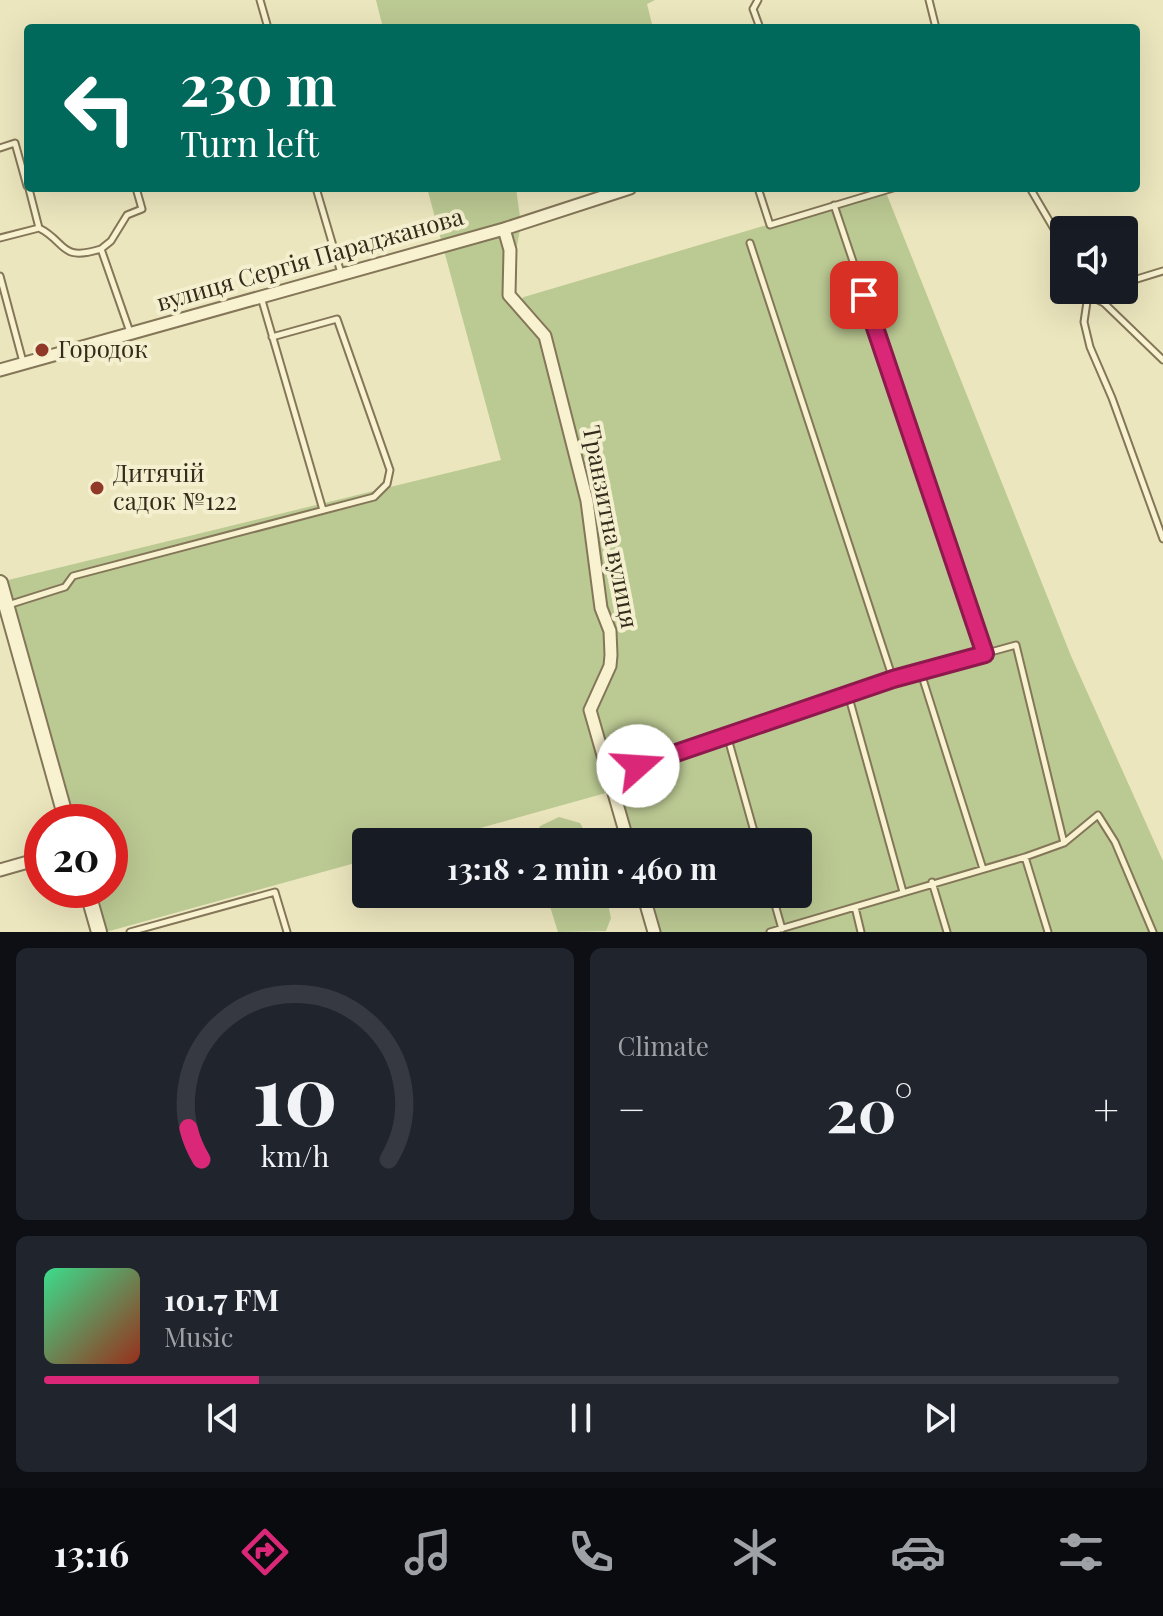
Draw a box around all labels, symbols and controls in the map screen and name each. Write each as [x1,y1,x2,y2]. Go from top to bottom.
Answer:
text: 230 m [180,46,336,121]
icon: left [48,56,152,160]
text: Turn left [180,118,319,166]
street label: вулиця Сергія Параджанова [152,199,467,317]
map controls [1050,216,1138,304]
button: sound [1050,216,1138,304]
pin [830,261,898,329]
icon: arrive [842,273,886,317]
place label: Городок [58,332,148,364]
marker: Городок [33,341,51,359]
street label: Транзитна вулиця [577,422,647,631]
place label: Дитячій садок №122 [113,456,237,516]
marker: Дитячій садок №122 [88,479,106,497]
position arrow [596,724,680,808]
speed limit sign: 20 [24,804,128,908]
text: 13:18 · 2 min · 460 m [447,848,717,888]
text: Climate [618,1028,709,1063]
text: 10 [252,1036,338,1147]
text: 20° [826,1068,913,1148]
text: − [618,1078,646,1137]
text: + [1093,1078,1119,1137]
text: km/h [260,1136,329,1174]
text: 101.7 FM [164,1279,279,1319]
text: Music [164,1319,233,1354]
icon: previous [201,1396,245,1440]
icon: pause [559,1396,603,1440]
icon: next [918,1396,962,1440]
icon: directions [237,1524,293,1580]
icon: music [400,1524,456,1580]
icon: phone [563,1524,619,1580]
icon: climate [727,1524,783,1580]
icon: car [890,1524,946,1580]
icon: filters [1053,1524,1109,1580]
text: 13:16 [54,1528,129,1576]

